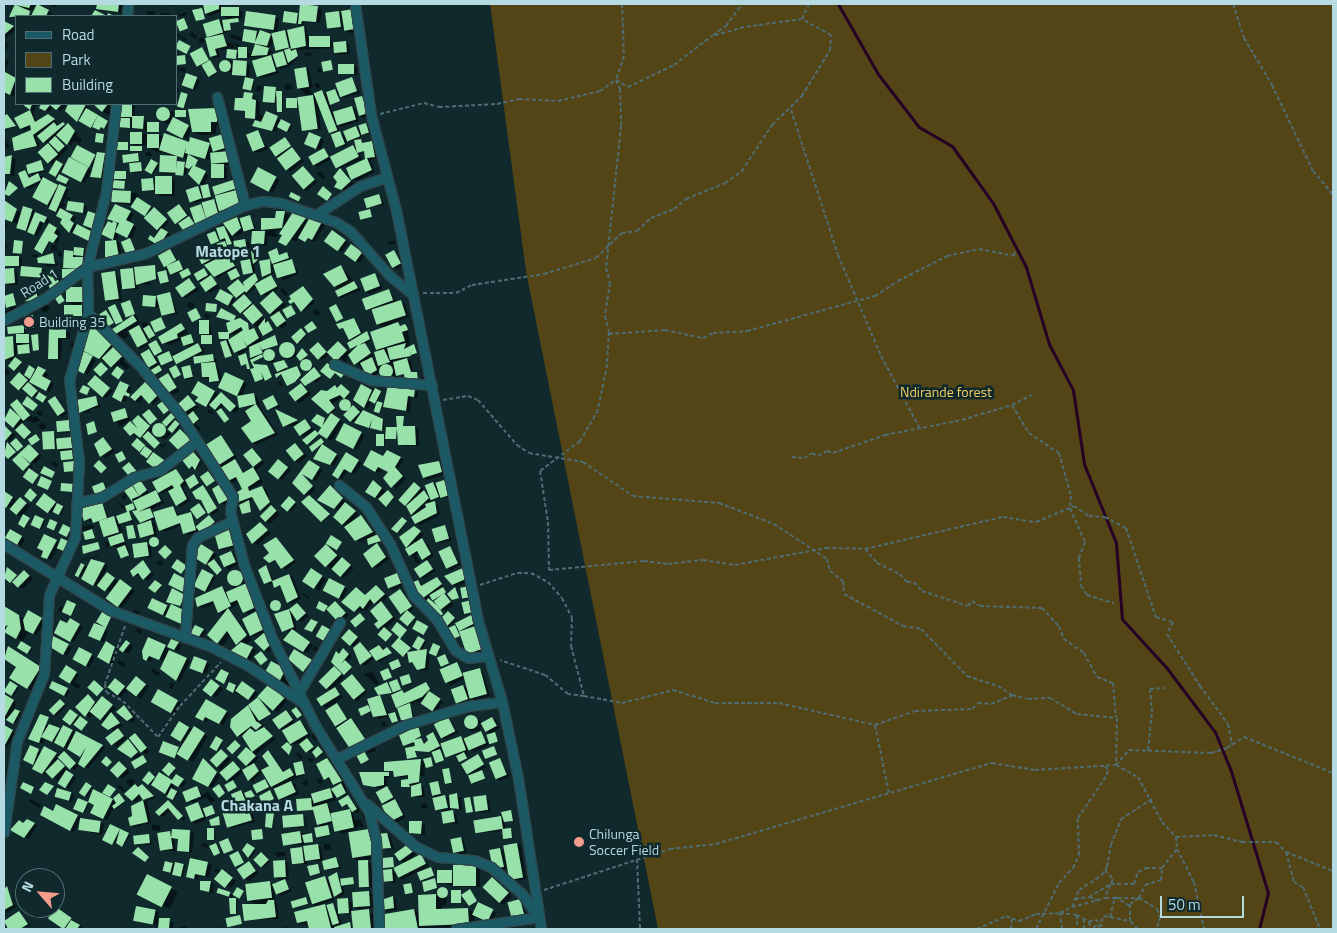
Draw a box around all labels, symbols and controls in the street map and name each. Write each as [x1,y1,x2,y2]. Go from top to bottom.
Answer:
legend [15,15,178,105]
text: Road [62,23,94,46]
text: Park [62,48,91,71]
text: Building [62,73,113,96]
district label: Matope 1 [195,241,261,261]
street label: Road 1 [17,265,61,301]
place label: Building 35 [39,314,105,330]
marker: Building 35 [23,316,35,328]
park label: Ndirande forest [900,384,992,400]
district label: Chakana A [221,795,293,815]
place label: Chilunga Soccer Field [589,826,659,859]
marker: Chilunga Soccer Field [573,836,585,848]
north arrow [15,868,65,918]
text: N [16,877,39,896]
scale bar [1162,886,1246,918]
text: 50 m [1168,893,1201,916]

